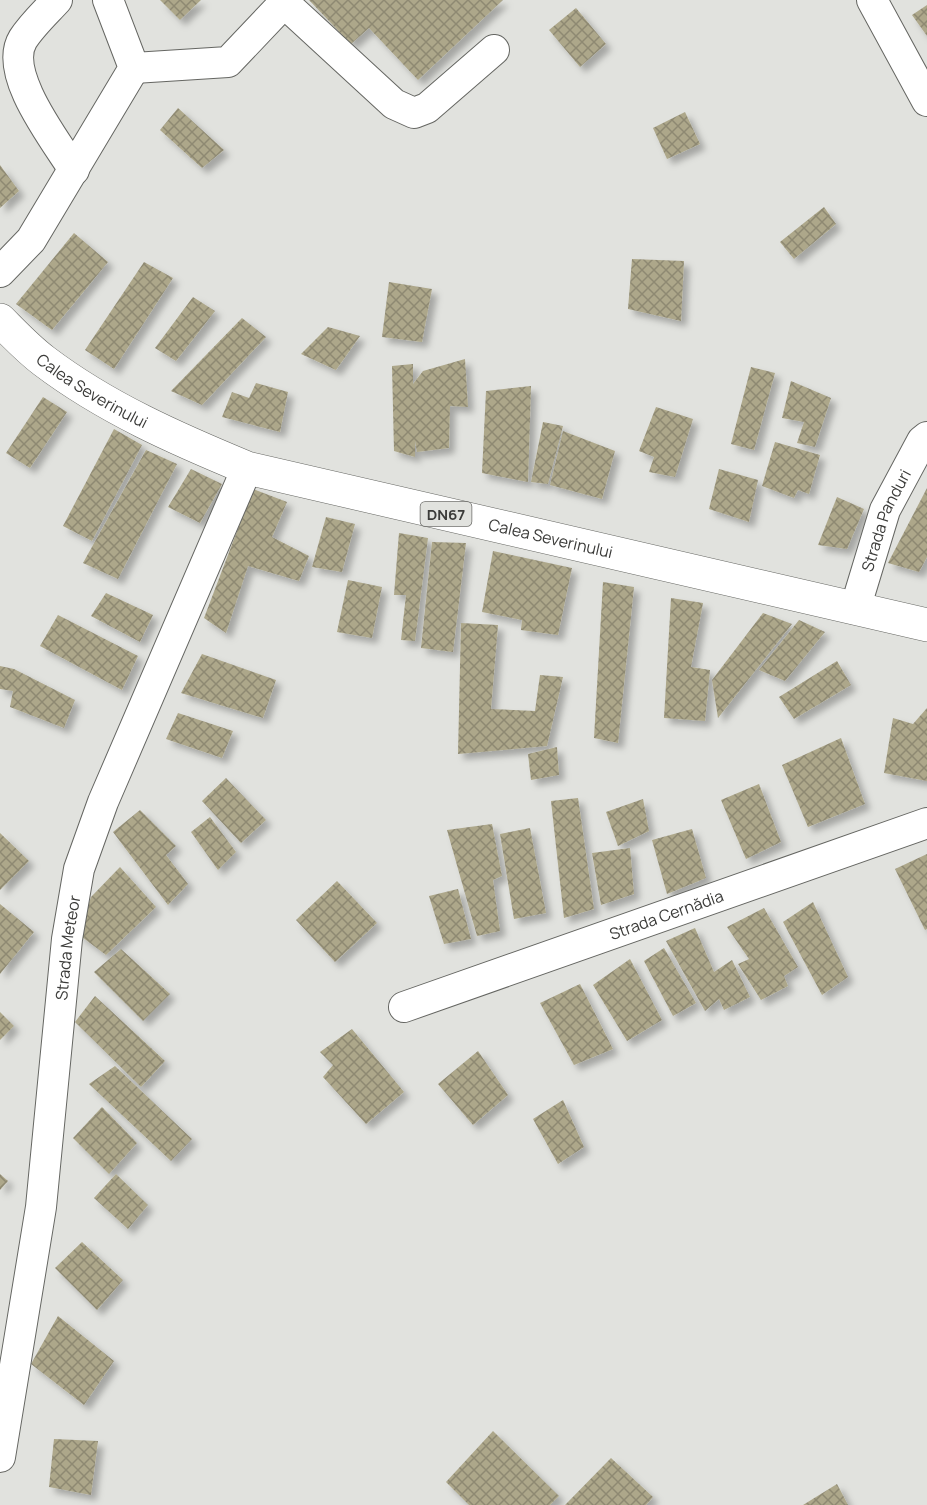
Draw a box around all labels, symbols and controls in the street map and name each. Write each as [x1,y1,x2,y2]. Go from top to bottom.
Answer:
street label: Calea Severinului [32,348,152,433]
street label: Strada Panduri [856,465,916,574]
road number: DN67 [420,502,472,526]
street label: Calea Severinului [486,513,615,563]
street label: Strada Cernădia [606,885,726,945]
street label: Strada Meteor [50,893,85,1001]

